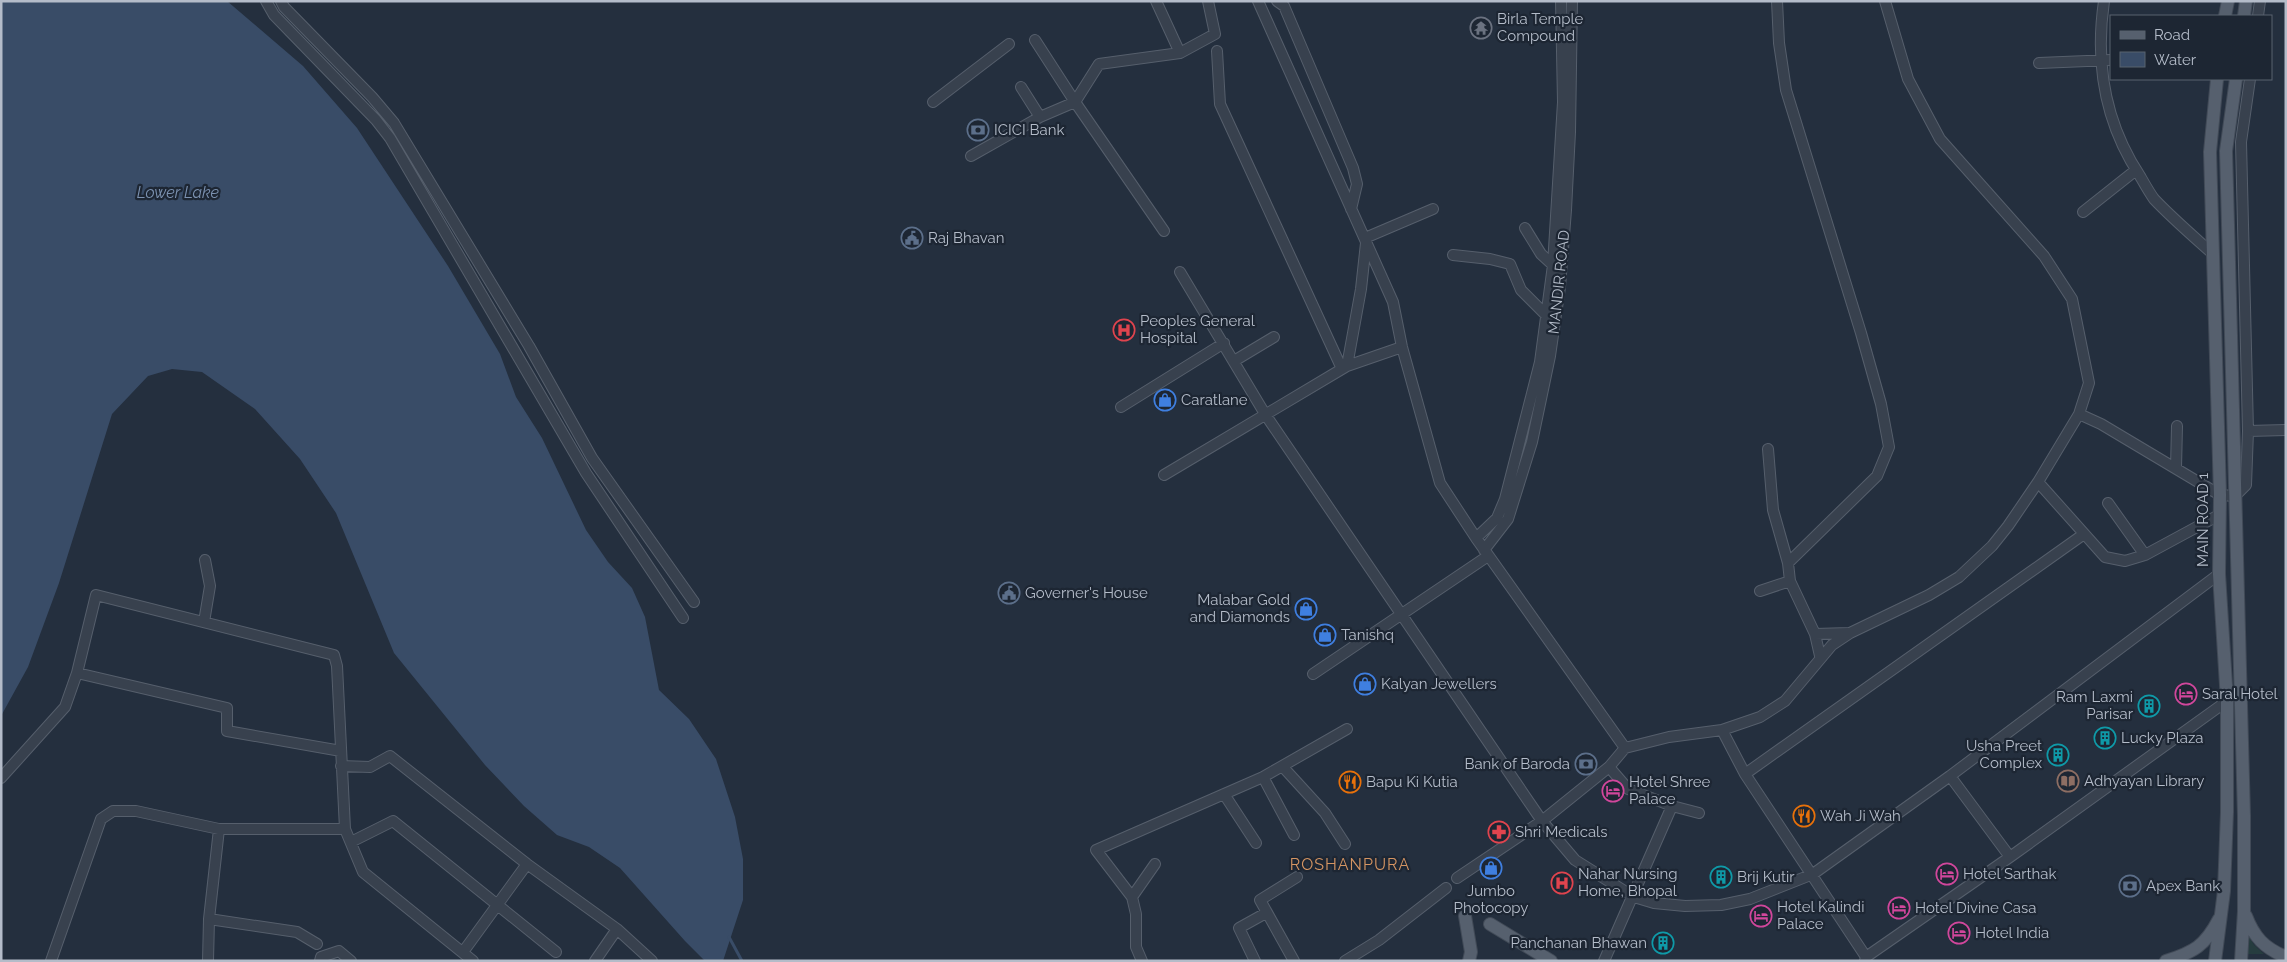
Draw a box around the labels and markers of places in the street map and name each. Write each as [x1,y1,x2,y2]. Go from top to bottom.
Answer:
place label: Birla Temple Compound [1497,10,1584,45]
temple icon: Birla Temple Compound [1469,16,1493,40]
bank icon: ICICI Bank [966,118,990,142]
place label: ICICI Bank [994,121,1064,139]
public building icon: Raj Bhavan [900,226,924,250]
place label: Raj Bhavan [928,229,1004,247]
place label: Peoples General Hospital [1140,312,1256,347]
hospital icon: Peoples General Hospital [1112,318,1136,342]
shop icon: Caratlane [1153,388,1177,412]
place label: Caratlane [1181,391,1248,409]
public building icon: Governer's House [997,581,1021,605]
place label: Governer's House [1025,584,1148,602]
place label: Malabar Gold and Diamonds [1190,591,1290,626]
shop icon: Malabar Gold and Diamonds [1294,597,1318,621]
shop icon: Tanishq [1313,623,1337,647]
place label: Tanishq [1341,626,1394,644]
shop icon: Kalyan Jewellers [1353,672,1377,696]
place label: Kalyan Jewellers [1381,675,1497,693]
hotel icon: Saral Hotel [2174,682,2198,706]
place label: Saral Hotel [2202,685,2279,703]
place label: Ram Laxmi Parisar [2056,688,2134,723]
building icon: Ram Laxmi Parisar [2137,694,2161,718]
building icon: Lucky Plaza [2093,726,2117,750]
place label: Lucky Plaza [2121,729,2204,747]
place label: Usha Preet Complex [1966,737,2042,772]
building icon: Usha Preet Complex [2046,743,2070,767]
bank icon: Bank of Baroda [1574,752,1598,776]
place label: Bank of Baroda [1464,755,1570,773]
library icon: Adhyayan Library [2056,769,2080,793]
restaurant icon: Bapu Ki Kutia [1338,770,1362,794]
place label: Adhyayan Library [2084,772,2204,790]
place label: Bapu Ki Kutia [1366,773,1458,791]
place label: Hotel Shree Palace [1629,773,1711,808]
hotel icon: Hotel Shree Palace [1601,779,1625,803]
restaurant icon: Wah Ji Wah [1792,804,1816,828]
place label: Wah Ji Wah [1820,807,1901,825]
pharmacy icon: Shri Medicals [1487,820,1511,844]
place label: Shri Medicals [1515,823,1607,841]
shop icon: Jumbo Photocopy [1479,856,1503,880]
hotel icon: Hotel Sarthak [1935,862,1959,886]
place label: Nahar Nursing Home, Bhopal [1578,865,1678,900]
building icon: Brij Kutir [1709,865,1733,889]
place label: Hotel Sarthak [1963,865,2056,883]
place label: Brij Kutir [1737,868,1795,886]
hospital icon: Nahar Nursing Home, Bhopal [1550,871,1574,895]
bank icon: Apex Bank [2118,874,2142,898]
place label: Apex Bank [2146,877,2220,895]
place label: Jumbo Photocopy [1454,882,1528,917]
hotel icon: Hotel Divine Casa [1887,896,1911,920]
place label: Hotel Kalindi Palace [1777,898,1864,933]
place label: Hotel Divine Casa [1915,899,2036,917]
hotel icon: Hotel Kalindi Palace [1749,904,1773,928]
hotel icon: Hotel India [1947,921,1971,945]
place label: Hotel India [1975,924,2049,942]
building icon: Panchanan Bhawan [1651,931,1675,955]
place label: Panchanan Bhawan [1511,934,1647,952]

